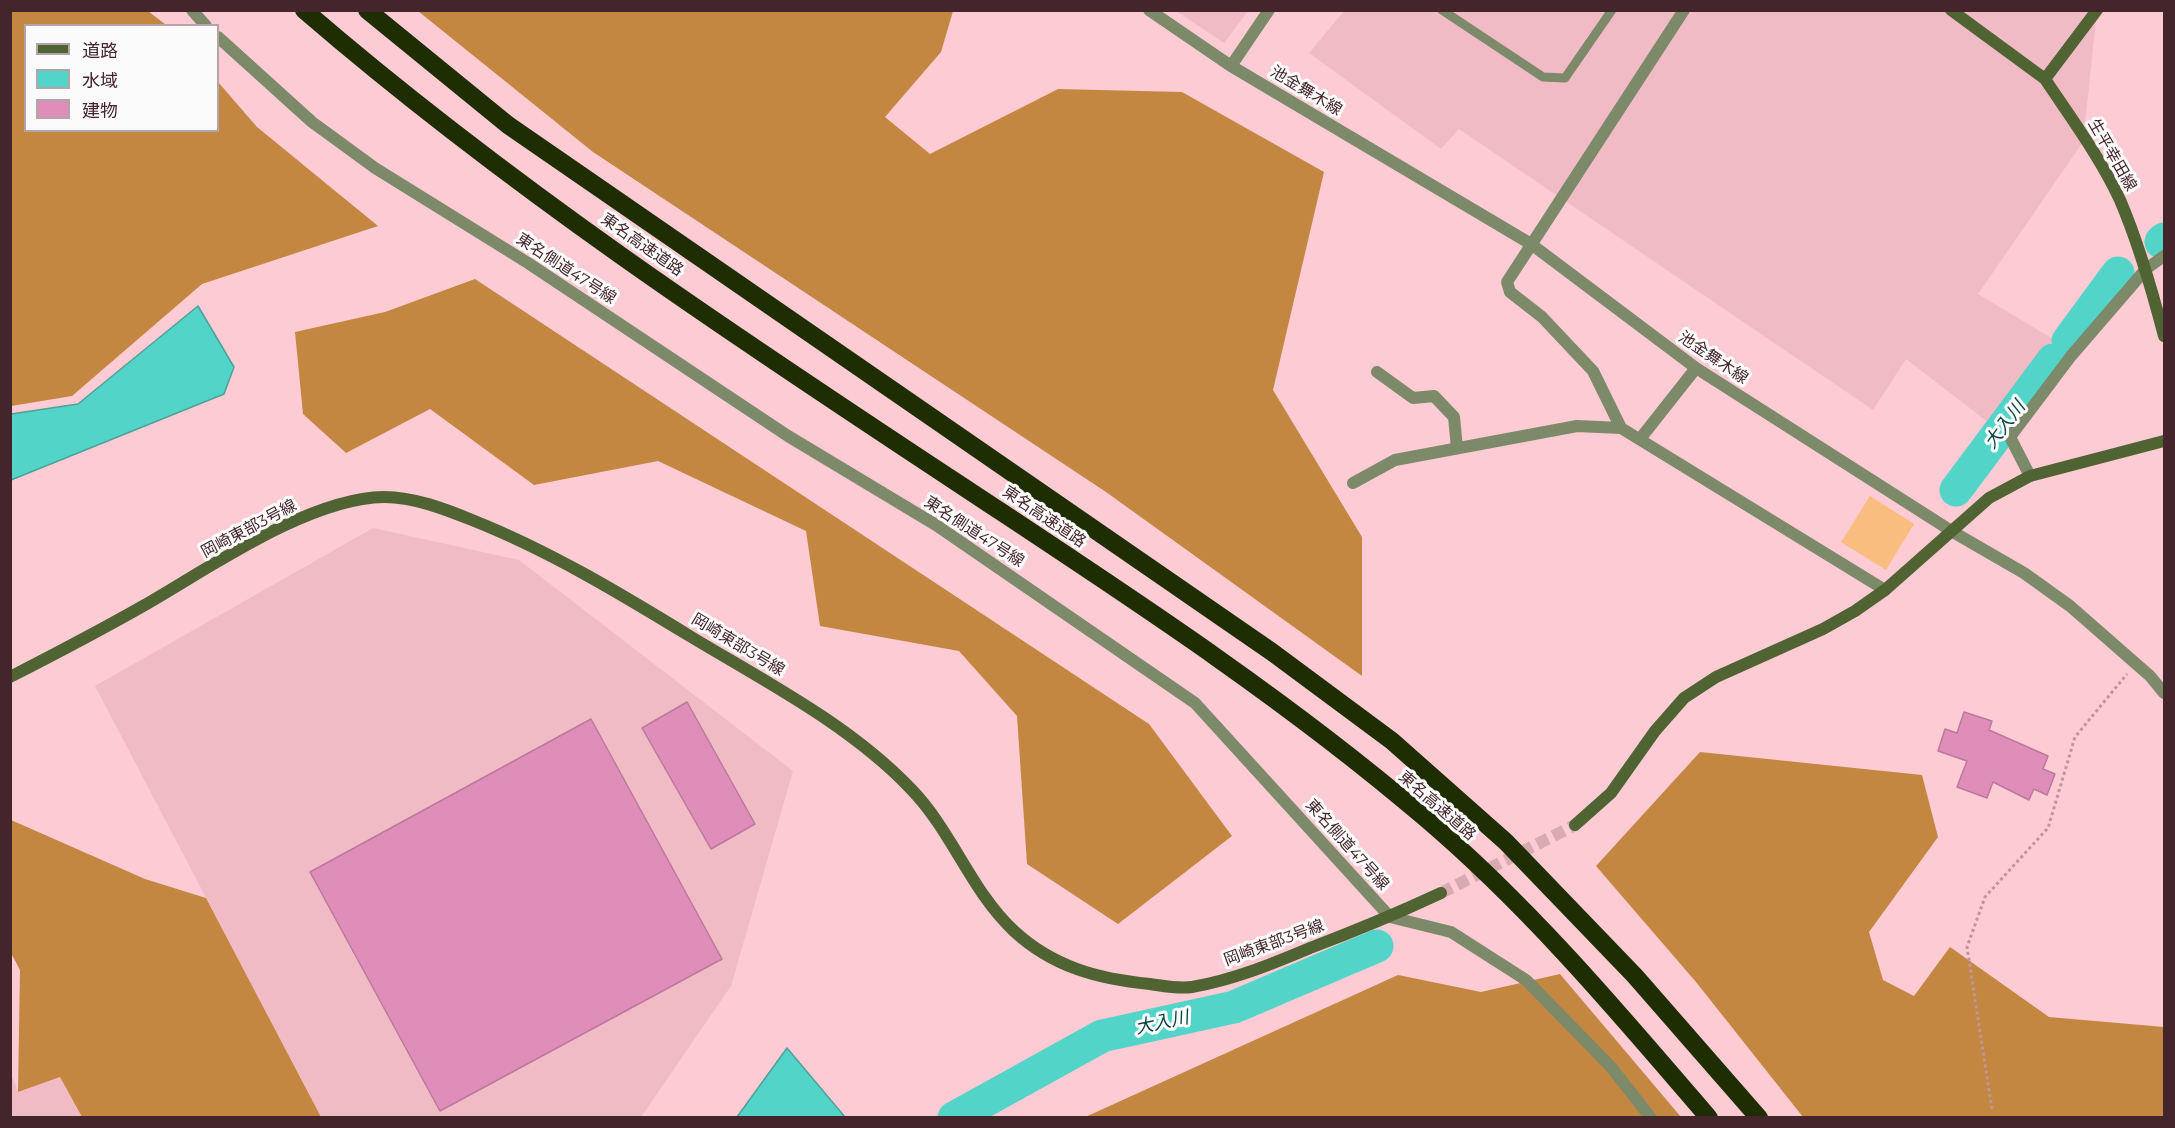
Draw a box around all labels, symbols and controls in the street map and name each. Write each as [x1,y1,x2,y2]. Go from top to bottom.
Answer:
legend [24,24,219,132]
text: 道路 [82,40,118,62]
street label: 池金舞木線 [1267,62,1345,120]
text: 水域 [82,70,118,92]
text: 建物 [82,100,118,122]
street label: 生平幸田線 [2084,116,2140,194]
street label: 東名高速道路 [597,210,687,280]
street label: 東名側道47号線 [512,230,620,308]
street label: 池金舞木線 [1674,328,1752,388]
water label: 大入川 [1980,397,2030,453]
street label: 東名高速道路 [999,482,1089,552]
street label: 東名側道47号線 [920,493,1028,571]
street label: 岡崎東部3号線 [198,496,300,562]
street label: 岡崎東部3号線 [688,610,788,680]
street label: 東名高速道路 [1394,767,1480,845]
street label: 東名側道47号線 [1301,796,1393,894]
street label: 岡崎東部3号線 [1221,916,1327,970]
water label: 大入川 [1133,1007,1191,1039]

